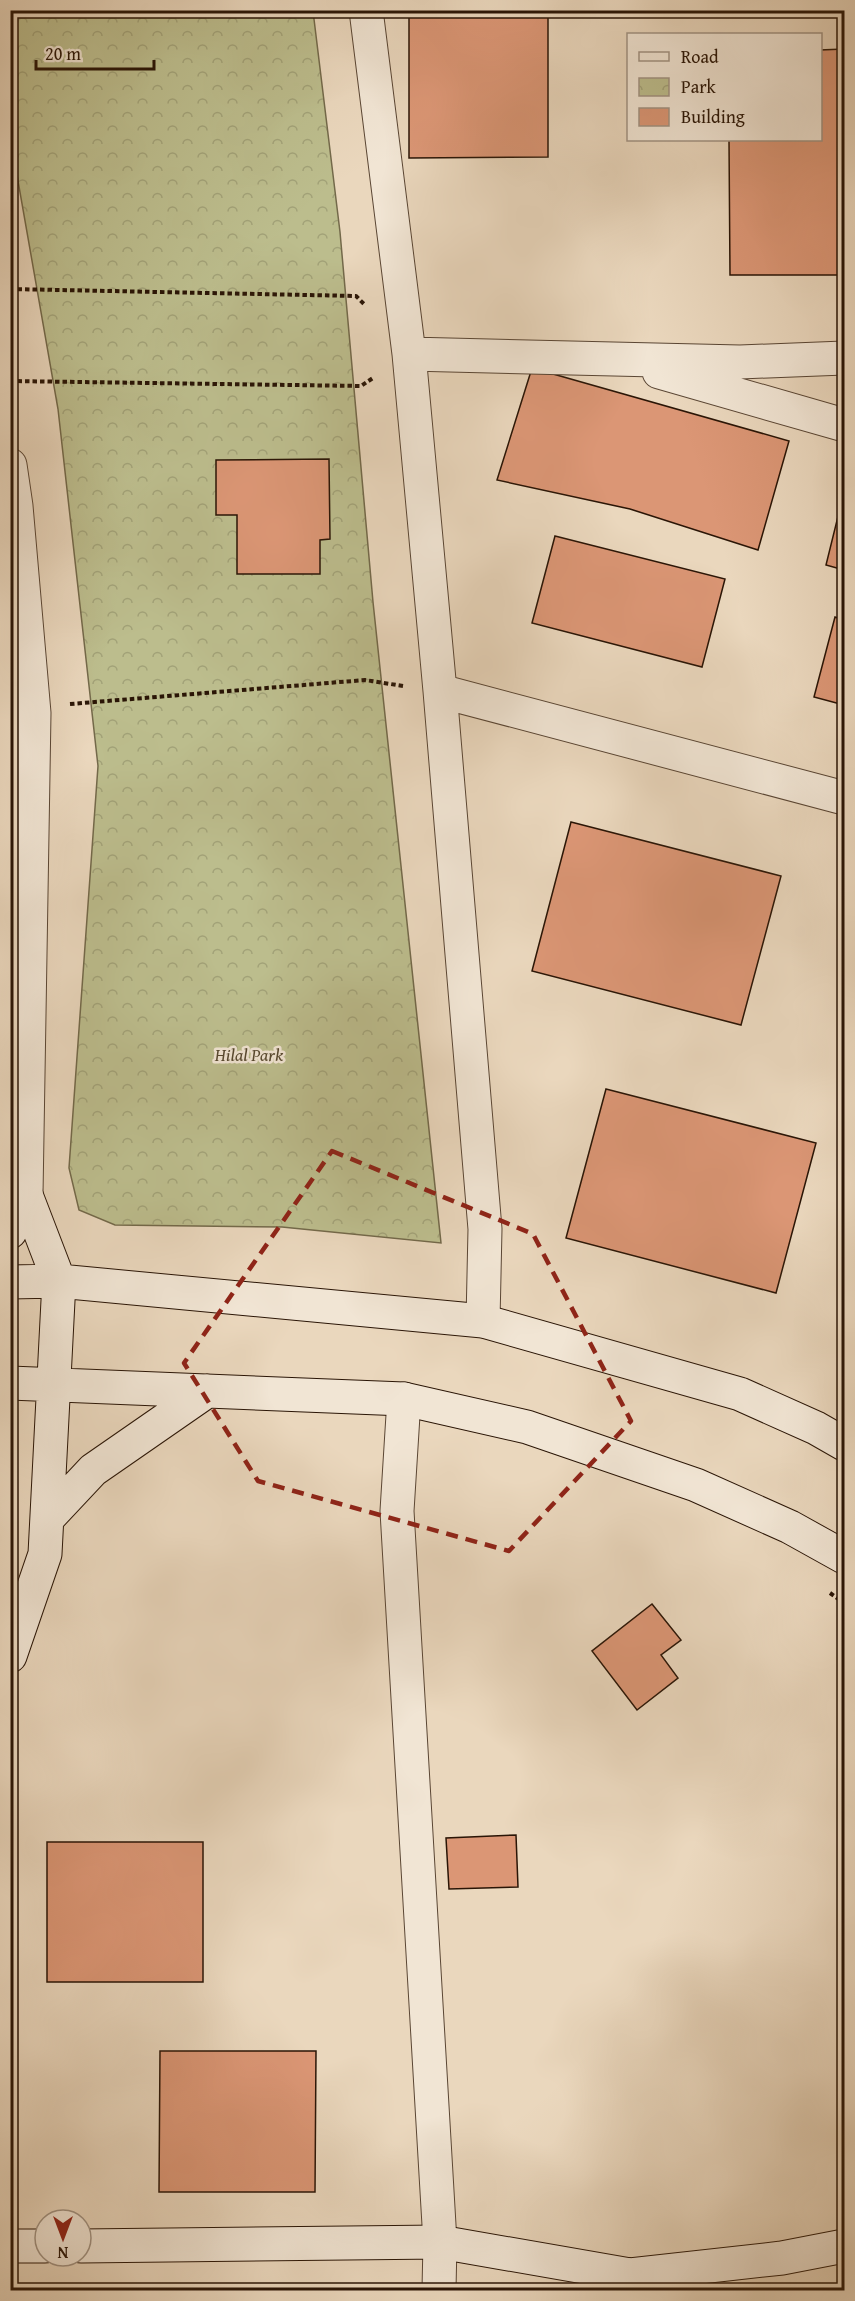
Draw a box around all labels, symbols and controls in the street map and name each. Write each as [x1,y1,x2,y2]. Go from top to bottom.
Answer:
scale bar [36,33,154,71]
legend [627,33,822,141]
text: 20 m [45,40,81,67]
text: Road [681,43,719,70]
text: Park [681,73,717,100]
text: Building [681,103,745,130]
park label: Hilal Park [214,1041,284,1068]
north arrow [33,2208,93,2268]
text: N [57,2241,68,2265]

